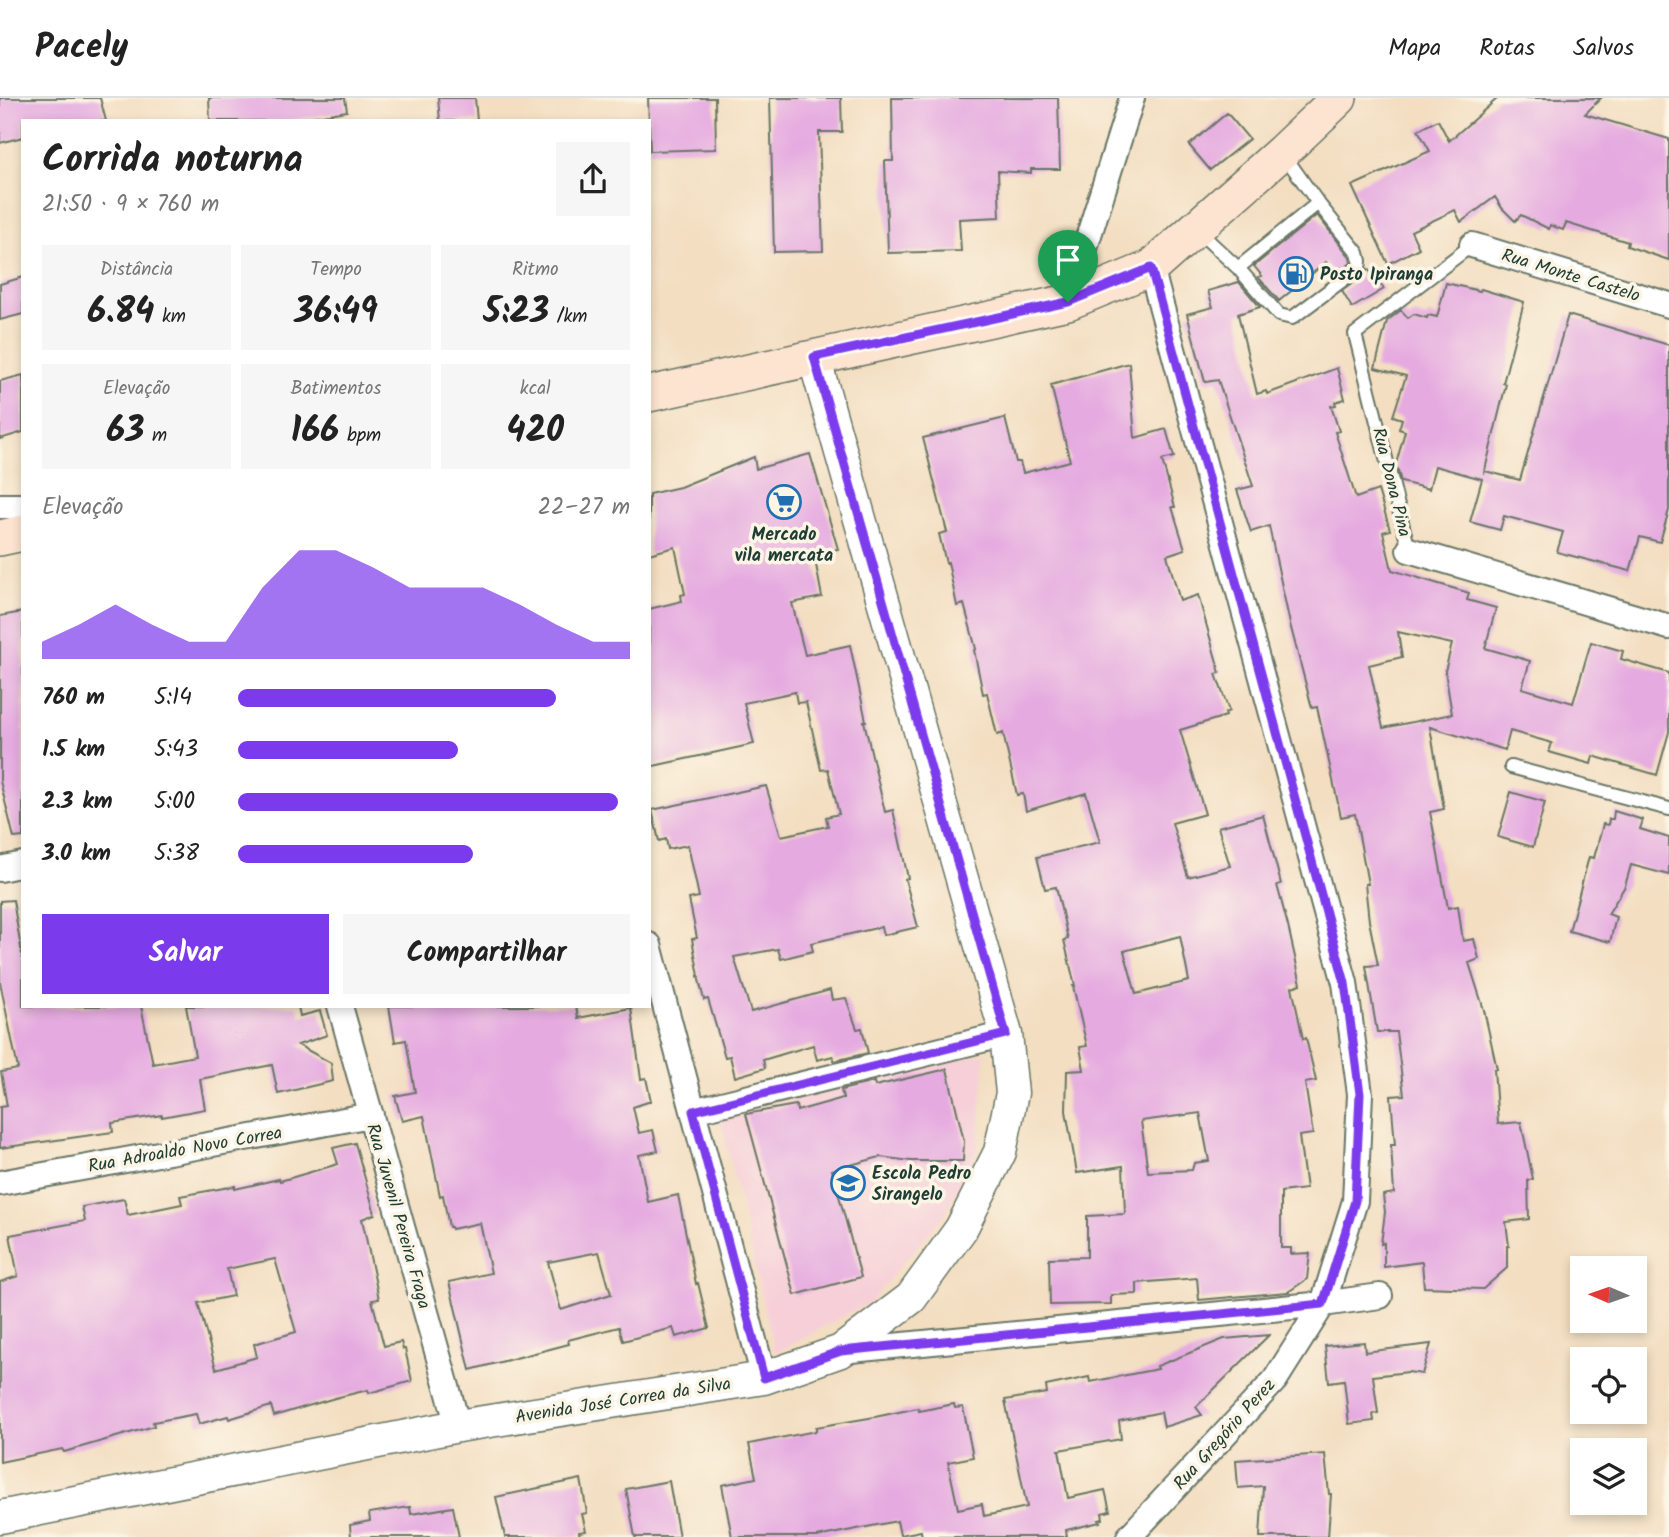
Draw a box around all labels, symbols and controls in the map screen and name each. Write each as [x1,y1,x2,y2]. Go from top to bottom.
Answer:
text: Pacely [35,22,128,75]
text: Mapa [1388,29,1441,68]
text: Rotas [1479,29,1535,68]
text: Salvos [1573,29,1634,68]
text: Corrida noturna [42,131,303,191]
button: share [556,142,630,216]
text: 21:50 · 9 × 760 m [42,187,219,223]
pin [1038,230,1098,302]
icon: arrive [1049,241,1087,279]
street label: Rua Monte Castelo [1498,242,1643,311]
text: Distância [100,255,173,285]
text: Tempo [310,255,362,285]
text: Ritmo [512,255,559,285]
fuel station icon: Posto Ipiranga [1277,255,1315,293]
place label: Posto Ipiranga [1320,261,1433,290]
text: 6.84 [87,285,154,341]
text: 36:49 [294,285,378,341]
text: 5:23 [483,285,549,341]
text: km [154,302,186,332]
text: /km [549,302,587,332]
text: Elevação [103,374,170,404]
text: Batimentos [291,374,381,404]
text: kcal [520,374,551,404]
text: 63 [106,404,144,460]
text: 166 [291,404,339,460]
text: 420 [507,404,564,460]
text: m [144,421,167,451]
text: bpm [339,421,381,451]
street label: Rua Dona Pina [1363,425,1418,540]
supermarket icon: Mercado vila mercata [765,483,803,521]
text: Elevação [42,490,124,526]
text: 22–27 m [538,490,630,526]
place label: Mercado vila mercata [735,521,833,571]
text: 760 m [42,680,105,716]
text: 5:14 [154,680,192,716]
text: 1.5 km [42,732,105,768]
text: 5:43 [154,732,198,768]
text: 2.3 km [42,784,112,820]
text: 5:00 [154,784,195,820]
text: 3.0 km [42,836,111,872]
text: 5:38 [154,836,199,872]
button: Salvar [42,914,329,994]
button: Compartilhar [343,914,630,994]
street label: Rua Adroaldo Novo Correa [86,1119,285,1182]
street label: Rua Juvenil Pereira Fraga [357,1120,438,1313]
place label: Escola Pedro Sirangelo [872,1160,971,1210]
school or university icon: Escola Pedro Sirangelo [829,1164,867,1202]
north arrow [1570,1256,1647,1334]
map controls [1570,1256,1647,1515]
button: locate [1570,1347,1647,1424]
street label: Avenida José Correa da Silva [513,1370,733,1433]
street label: Rua Gregório Perez [1167,1372,1283,1497]
button: layers [1570,1438,1647,1515]

